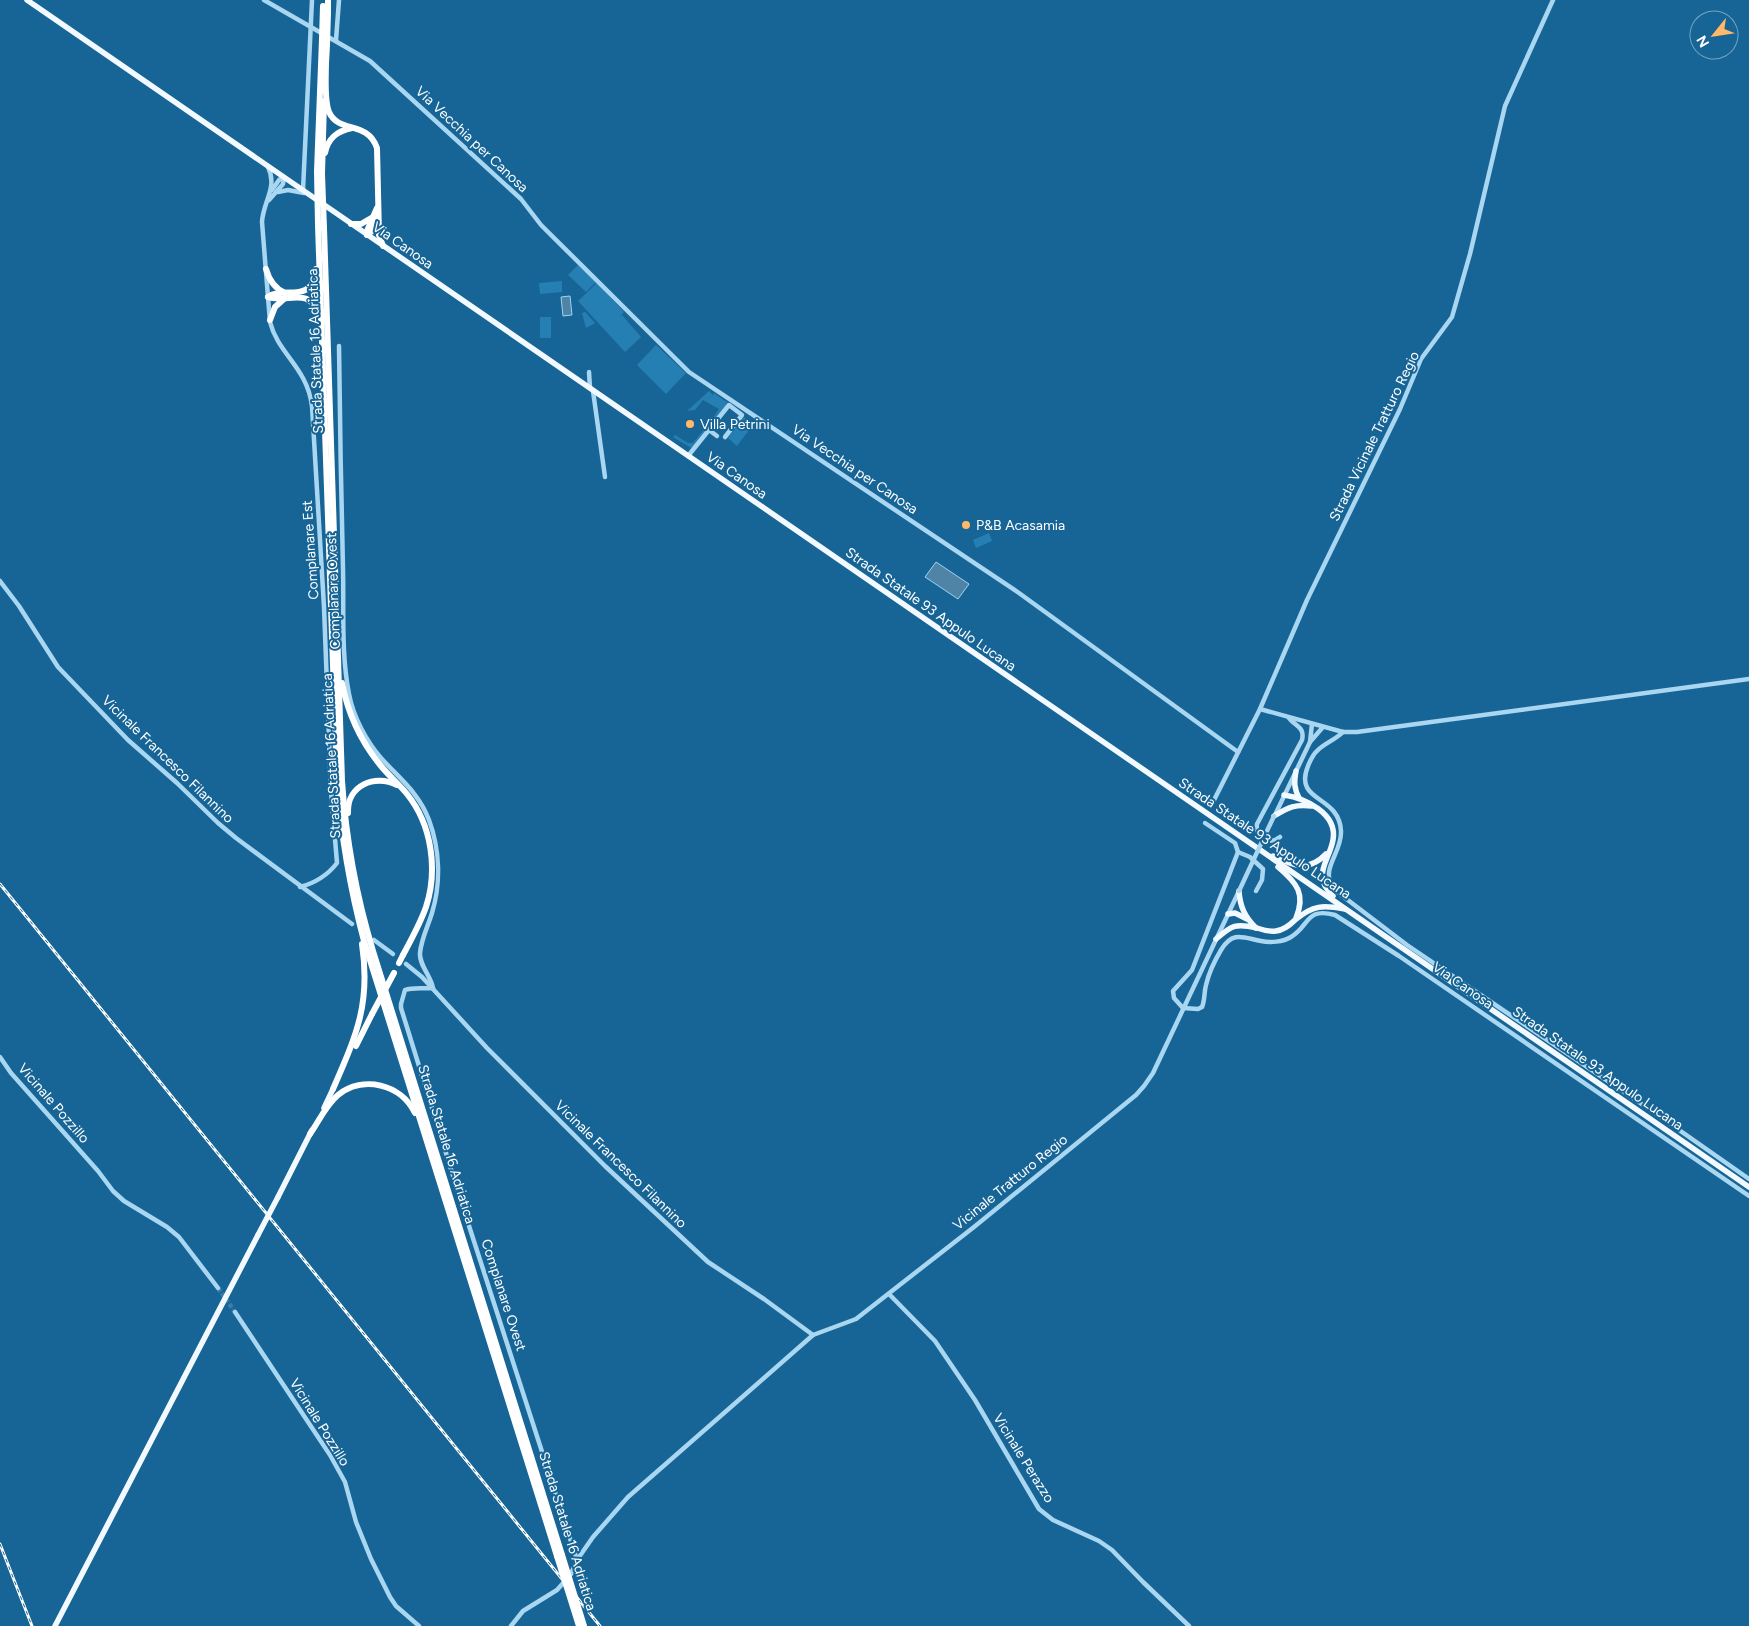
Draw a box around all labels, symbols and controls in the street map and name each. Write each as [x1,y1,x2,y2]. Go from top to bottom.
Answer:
north arrow [1689,10,1739,60]
text: N [1693,32,1713,50]
street label: Via Vecchia per Canosa [412,83,532,196]
street label: Via Canosa [369,218,436,273]
street label: Strada Statale 16 Adriatica [304,268,327,434]
street label: Strada Vicinale Tratturo Regio [1326,348,1423,524]
place label: Villa Petrini [700,416,770,433]
marker: Villa Petrini [684,418,696,430]
street label: Via Vecchia per Canosa [789,421,921,518]
street label: Via Canosa [703,448,770,503]
street label: Complanare Est [299,500,322,600]
place label: P&B Acasamia [976,517,1065,534]
marker: P&B Acasamia [960,519,972,531]
street label: Complanare Ovest [323,532,344,650]
street label: Strada Statale 93 Appulo Lucana [842,544,1019,675]
street label: Strada Statale 16 Adriatica [319,673,344,839]
street label: Vicinale Francesco Filannino [98,692,237,827]
street label: Strada Statale 93 Appulo Lucana [1175,774,1354,903]
street label: Via Canosa [1429,958,1496,1013]
street label: Strada Statale 93 Appulo Lucana [1509,1003,1686,1134]
street label: Vicinale Pozzillo [14,1060,93,1147]
street label: Strada Statale 16 Adriatica [414,1063,479,1226]
street label: Vicinale Francesco Filannino [551,1097,690,1232]
street label: Vicinale Tratturo Regio [950,1131,1071,1234]
street label: Complanare Ovest [477,1237,530,1353]
street label: Vicinale Pozzillo [286,1375,353,1469]
street label: Vicinale Perazzo [989,1410,1058,1506]
street label: Strada Statale 16 Adriatica [535,1450,600,1613]

